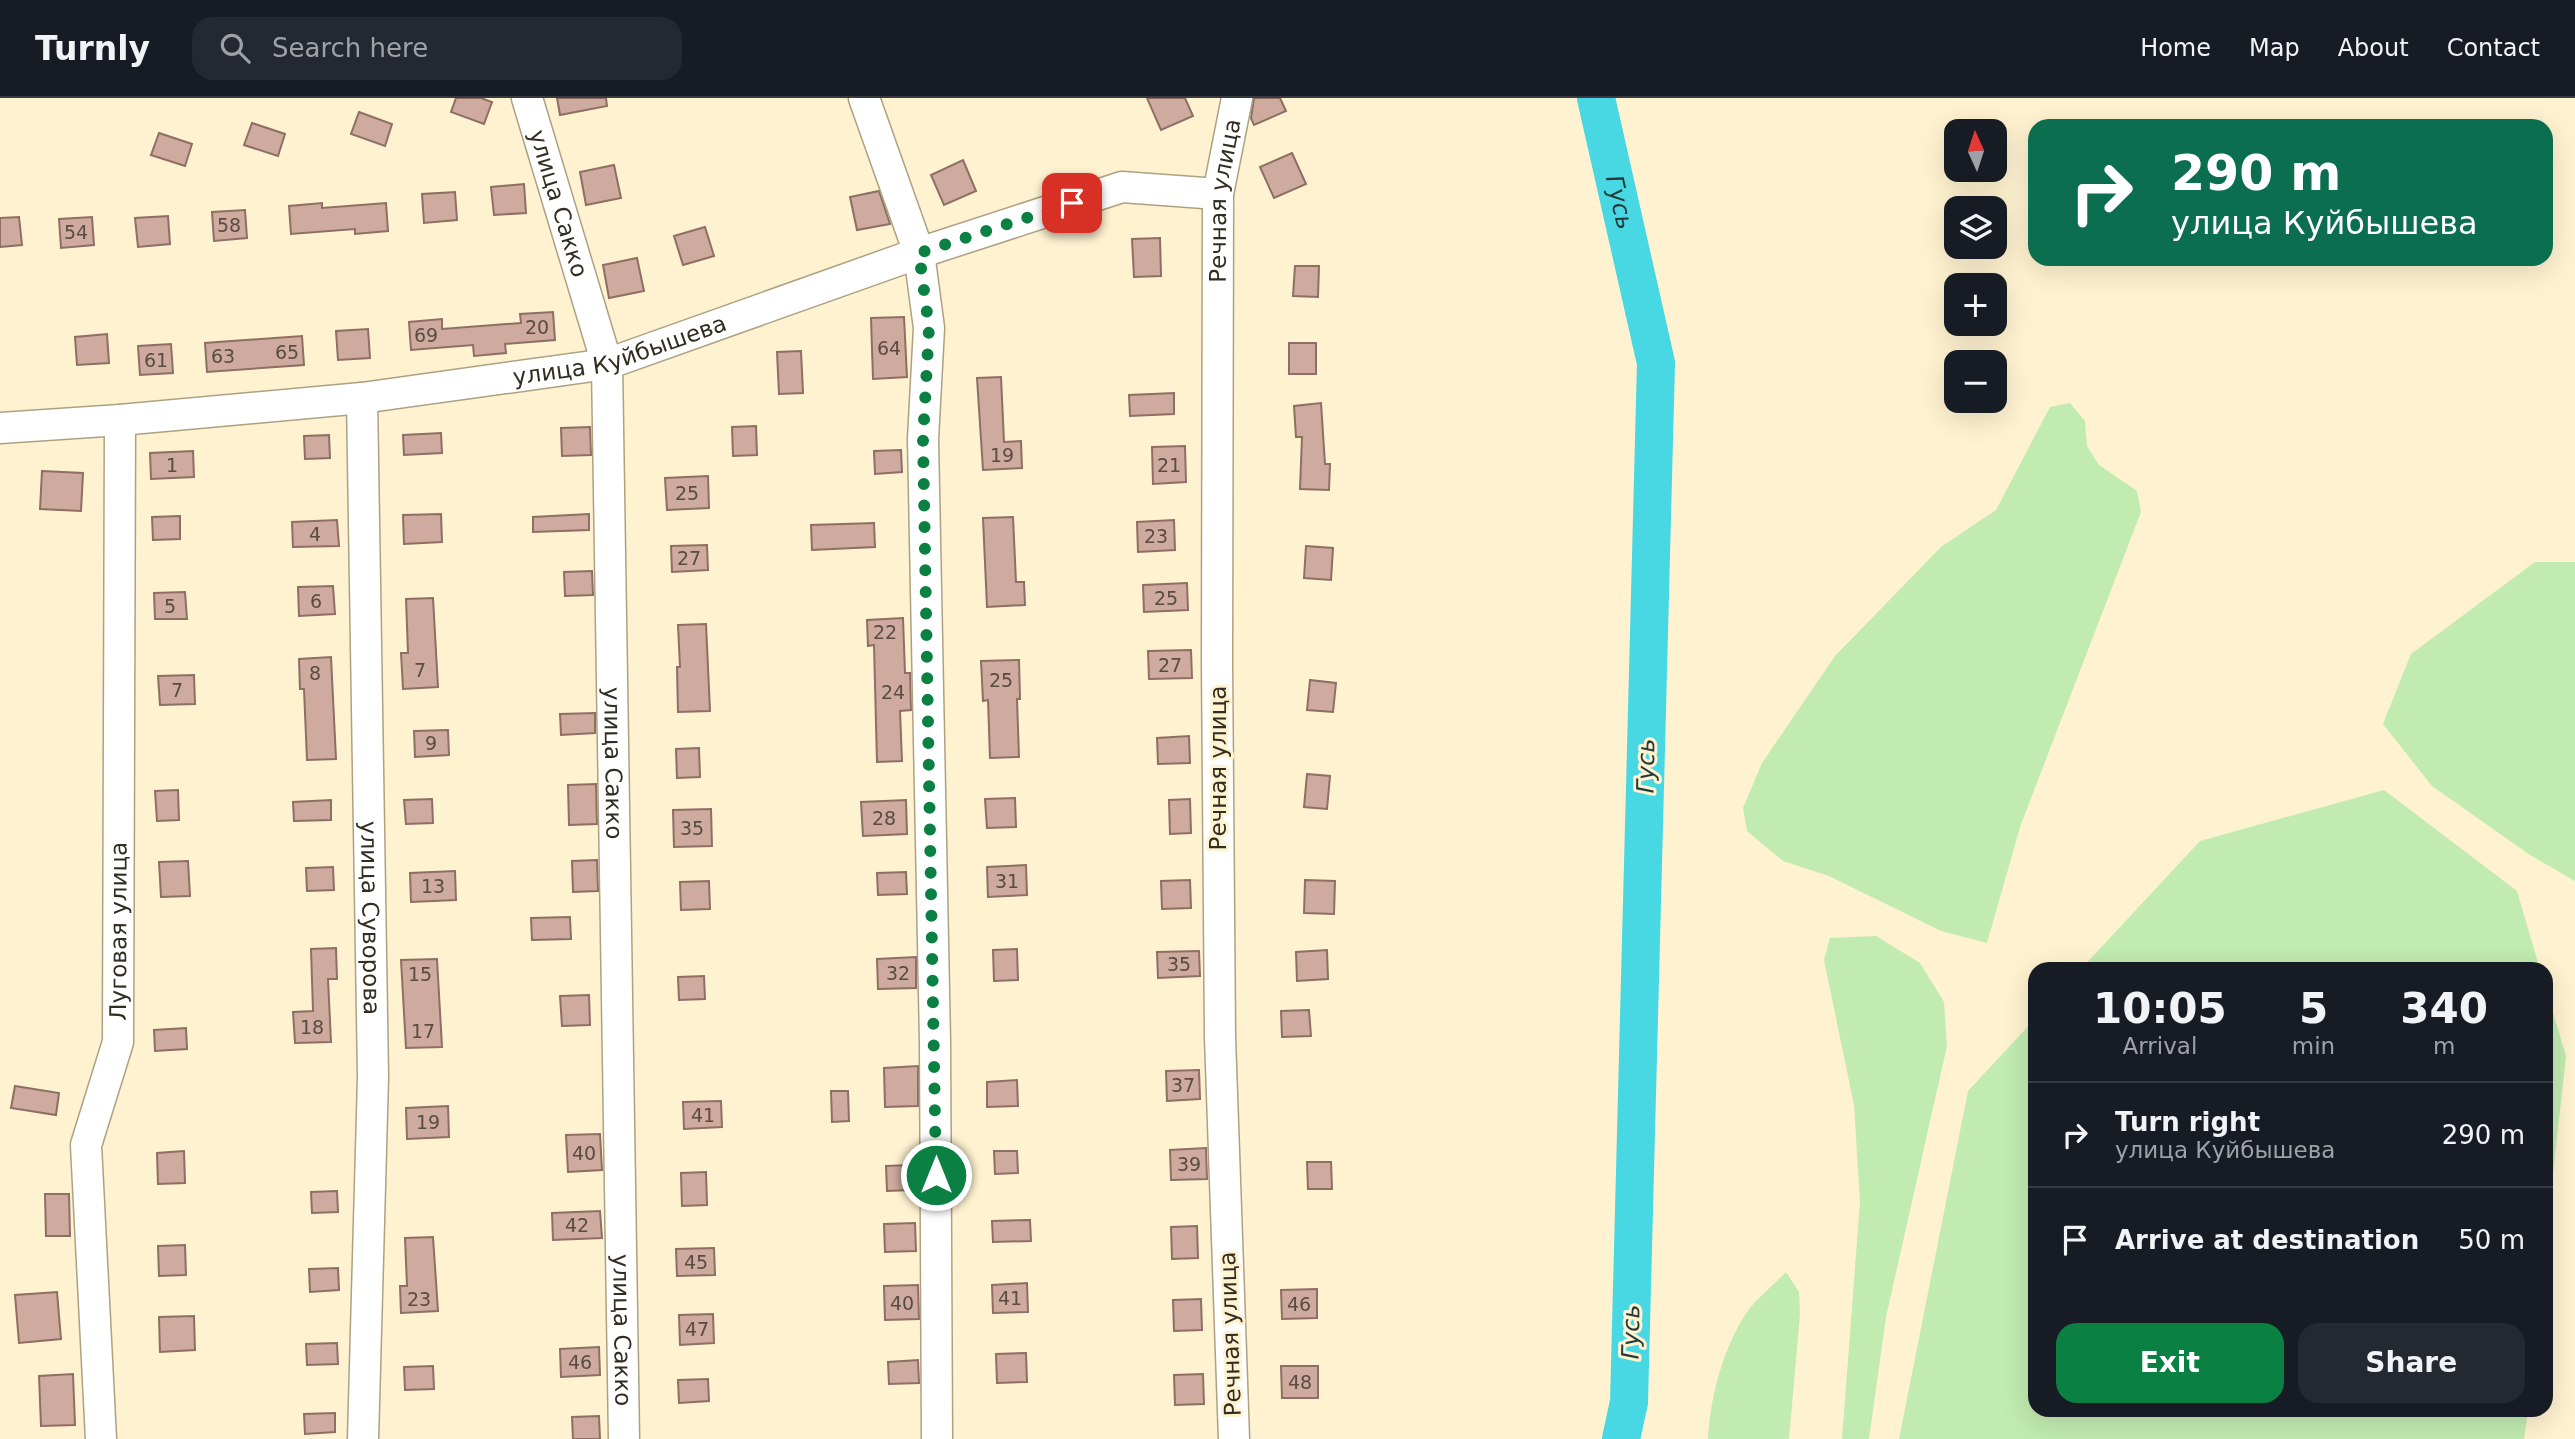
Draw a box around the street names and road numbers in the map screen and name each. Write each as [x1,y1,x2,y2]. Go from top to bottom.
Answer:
street label: Речная улица [1205,117,1246,283]
street label: улица Сакко [524,127,593,280]
street label: улица Куйбышева [511,310,730,390]
street label: Речная улица [1205,686,1231,850]
street label: улица Сакко [599,687,628,840]
street label: улица Суворова [356,821,385,1015]
street label: Луговая улица [105,842,132,1021]
street label: Речная улица [1214,1251,1246,1417]
street label: улица Сакко [608,1254,636,1407]

